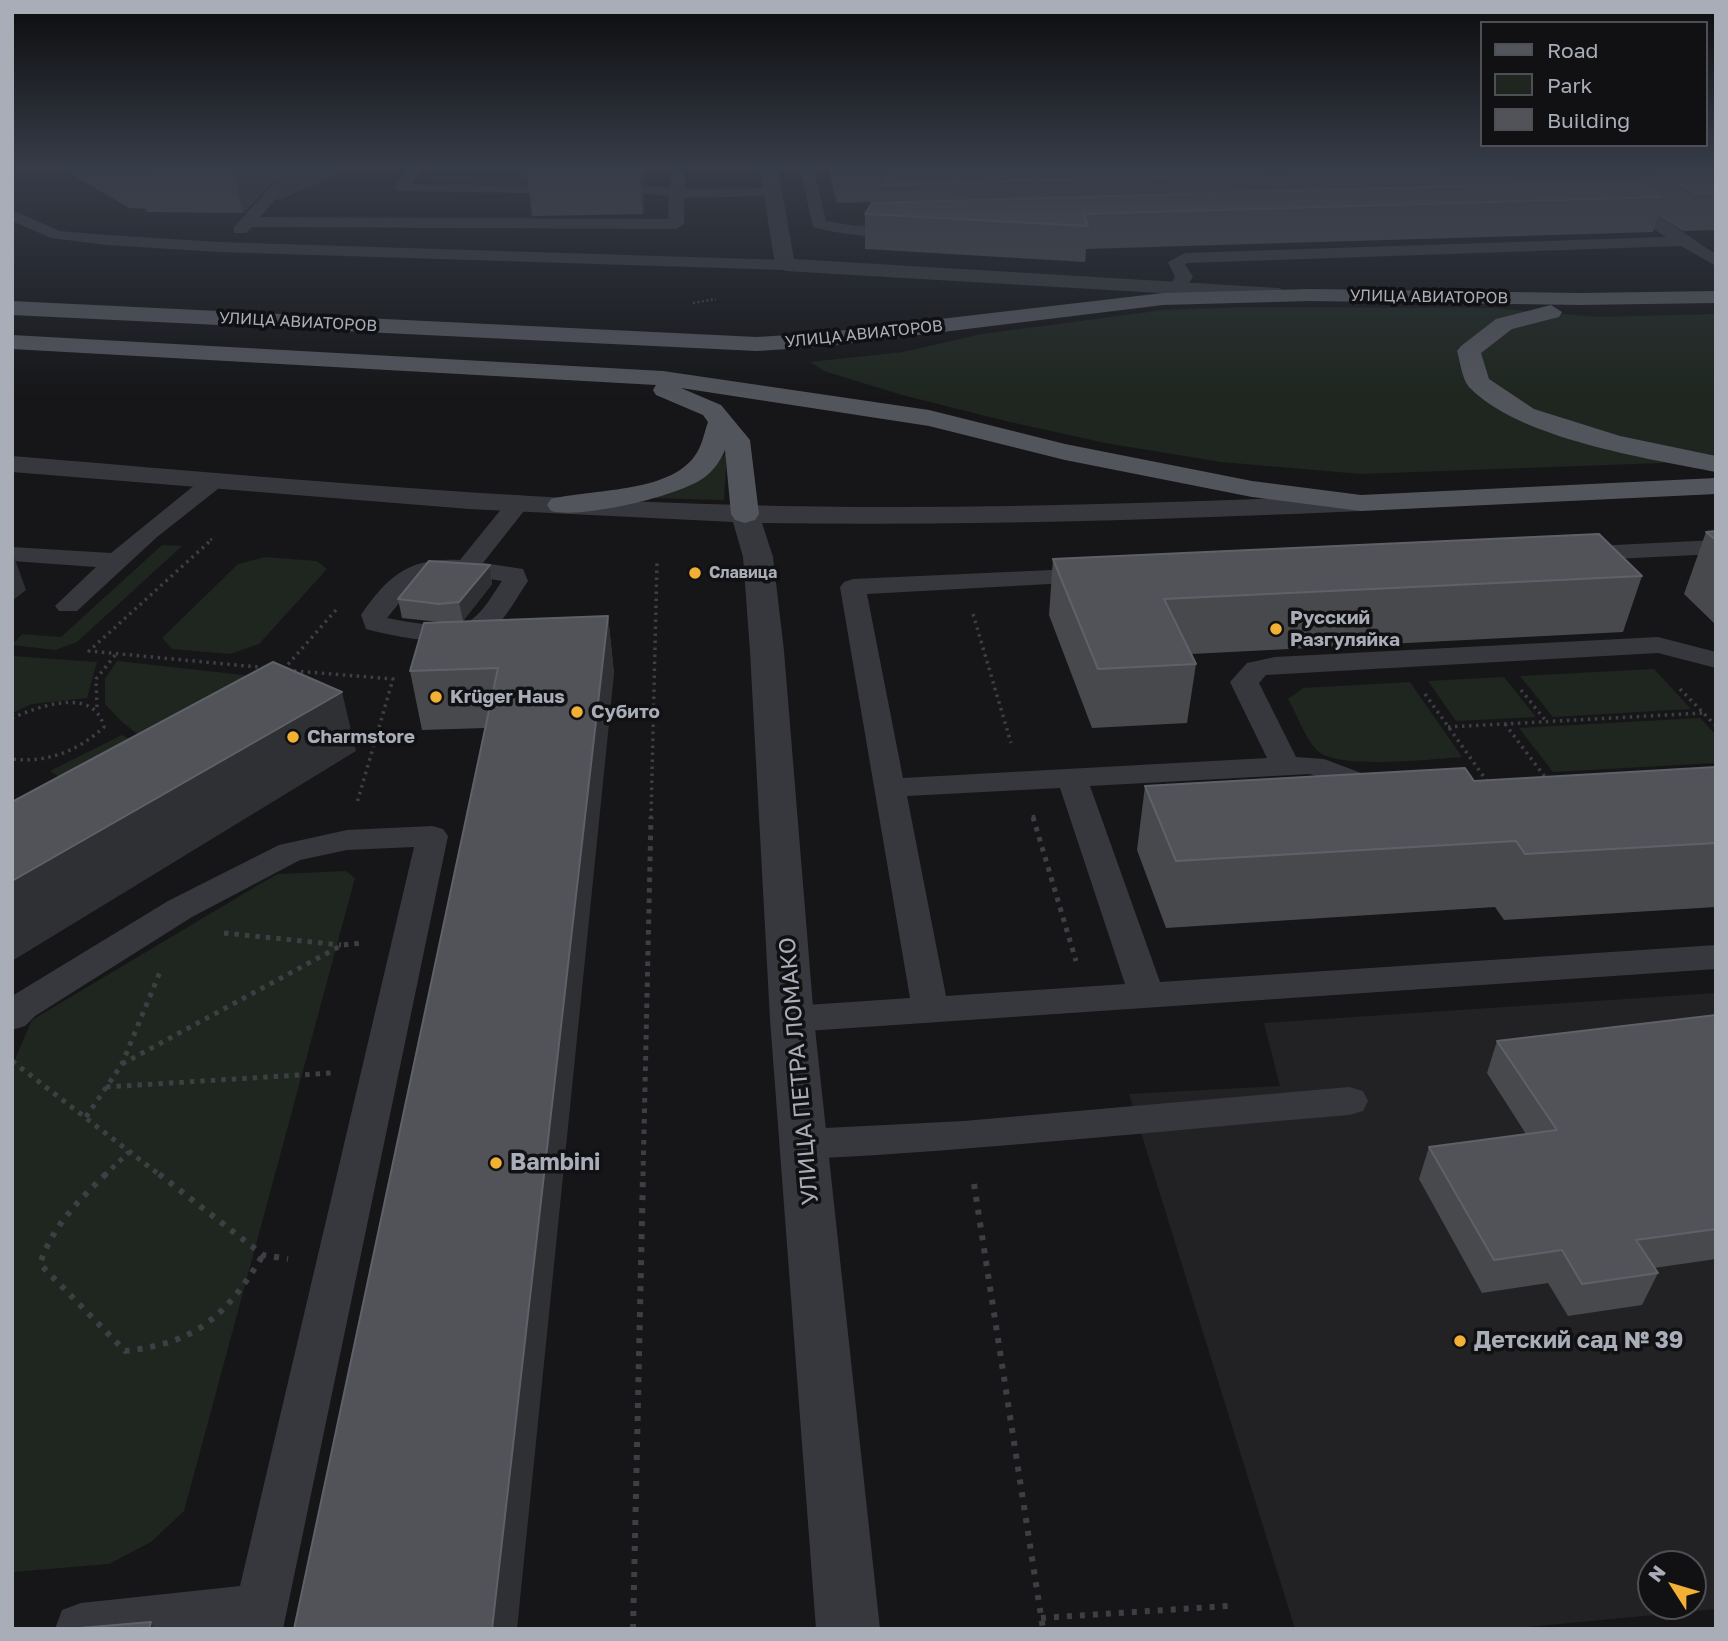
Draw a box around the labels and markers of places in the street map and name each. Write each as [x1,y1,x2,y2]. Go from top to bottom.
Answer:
place label: Славица [709,563,777,583]
marker: Славица [687,565,703,581]
place label: Русский Разгуляйка [1290,607,1400,651]
marker: Русский Разгуляйка [1268,621,1284,637]
place label: Krüger Haus [450,686,565,708]
marker: Krüger Haus [428,689,444,705]
place label: Субито [591,701,660,723]
marker: Субито [569,704,585,720]
place label: Charmstore [307,726,415,748]
marker: Charmstore [285,729,301,745]
place label: Bambini [510,1149,600,1177]
marker: Bambini [488,1155,504,1171]
place label: Детский сад № 39 [1474,1327,1683,1355]
marker: Детский сад № 39 [1452,1333,1468,1349]

